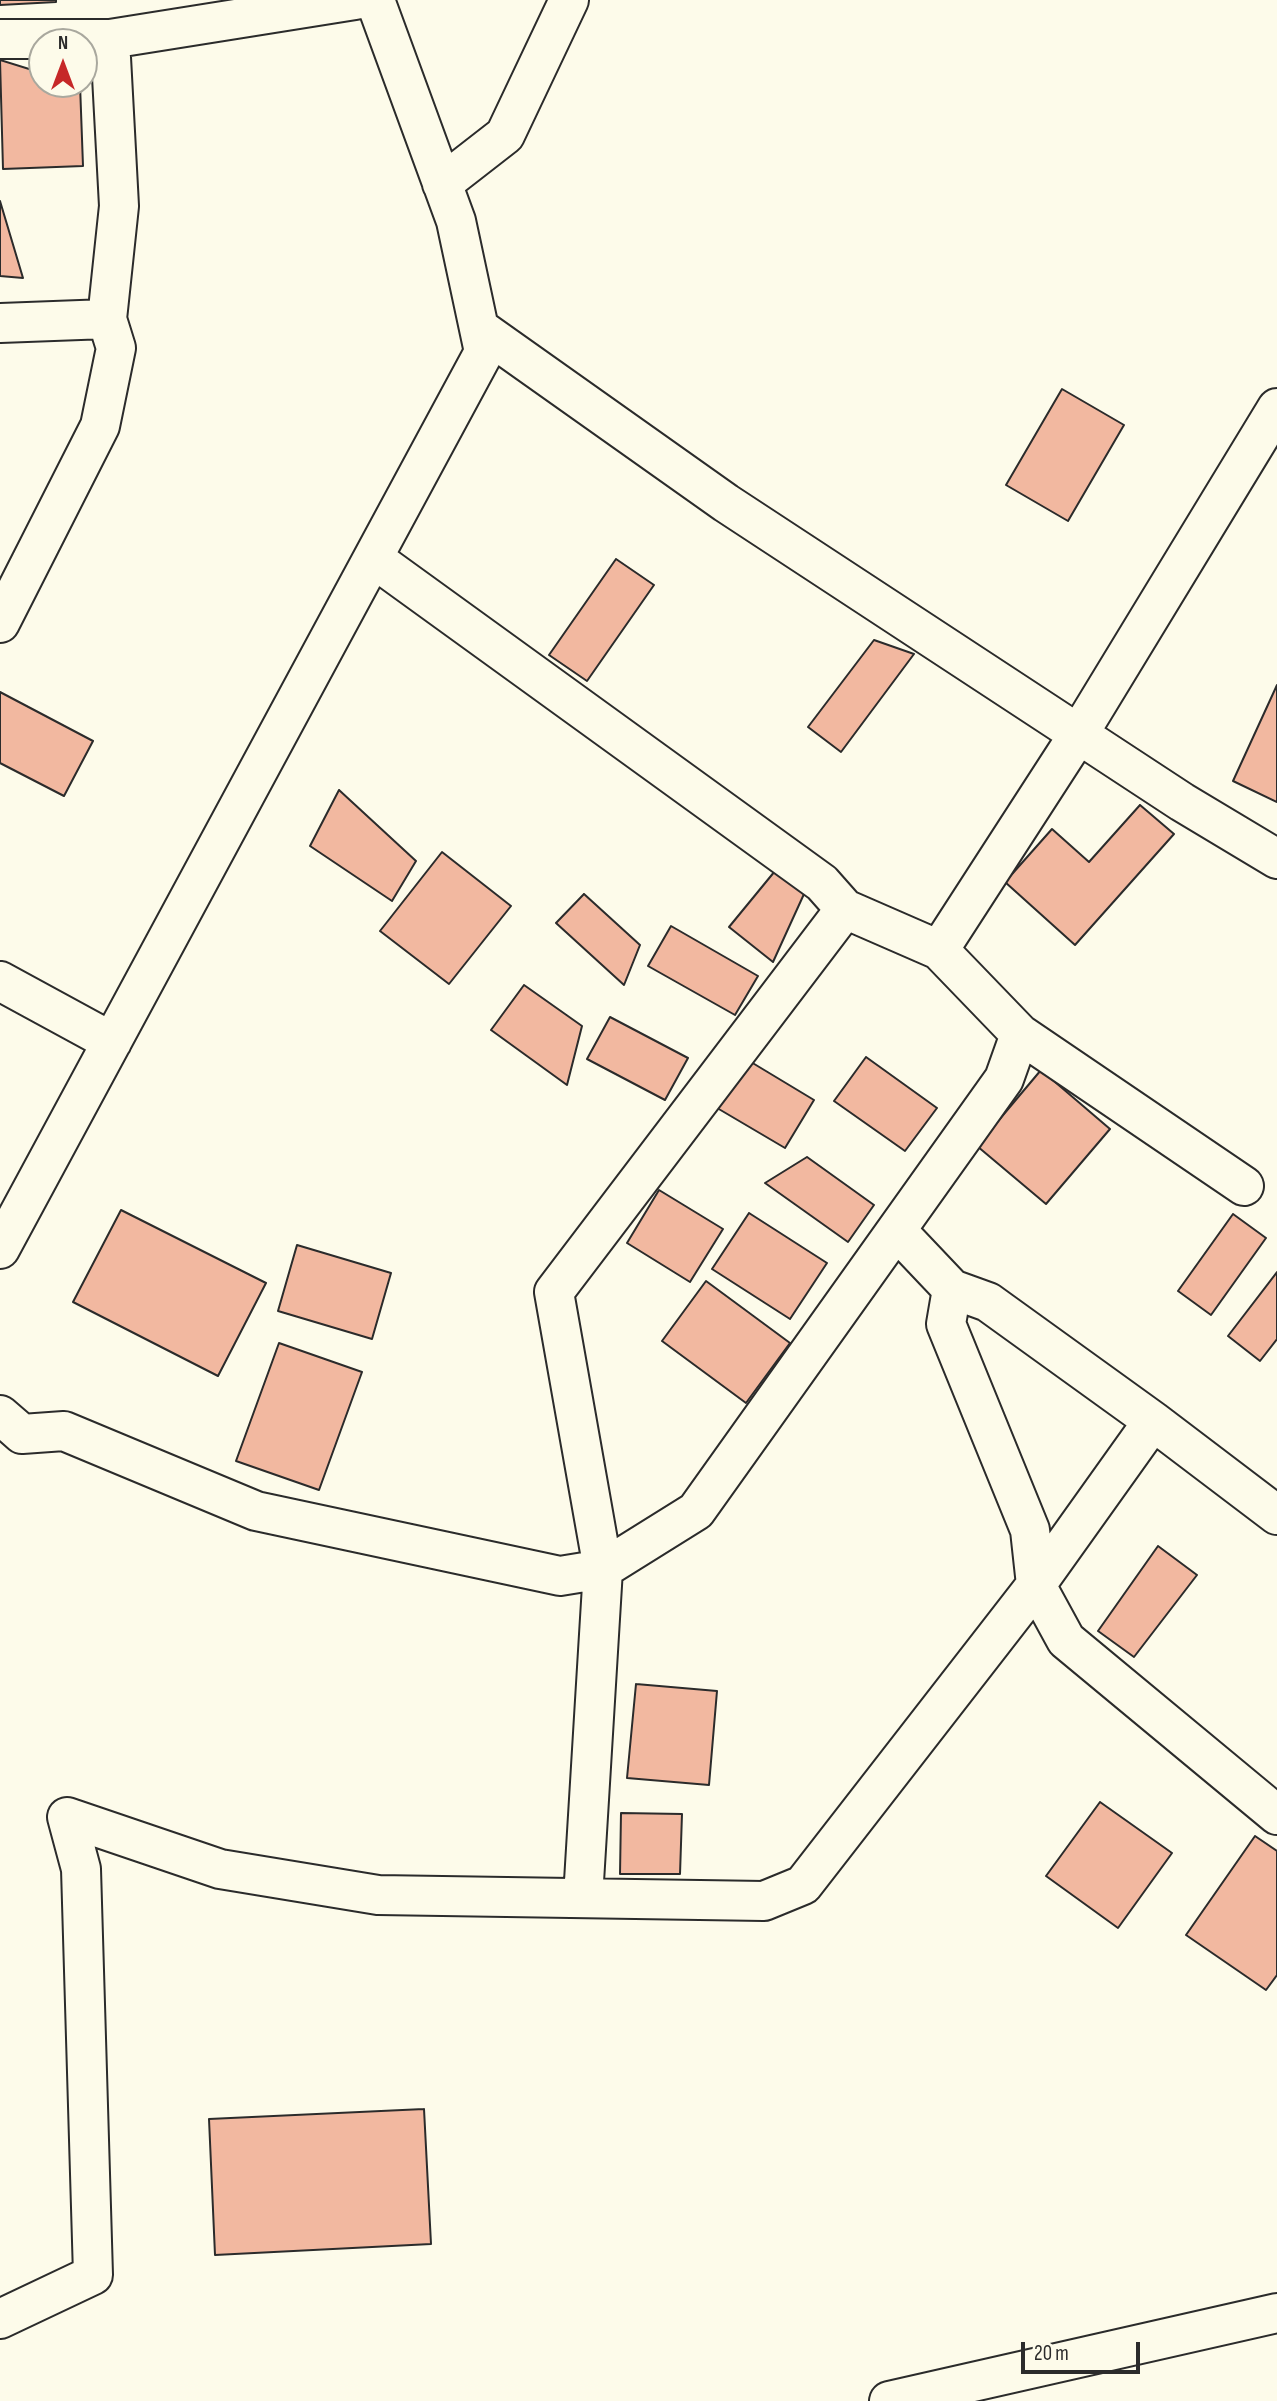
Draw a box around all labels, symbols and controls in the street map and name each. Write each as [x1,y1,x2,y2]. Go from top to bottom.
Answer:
north arrow [28,28,98,98]
text: N [58,32,68,55]
scale bar [1025,2328,1144,2372]
text: 20 m [1034,2341,1069,2366]

